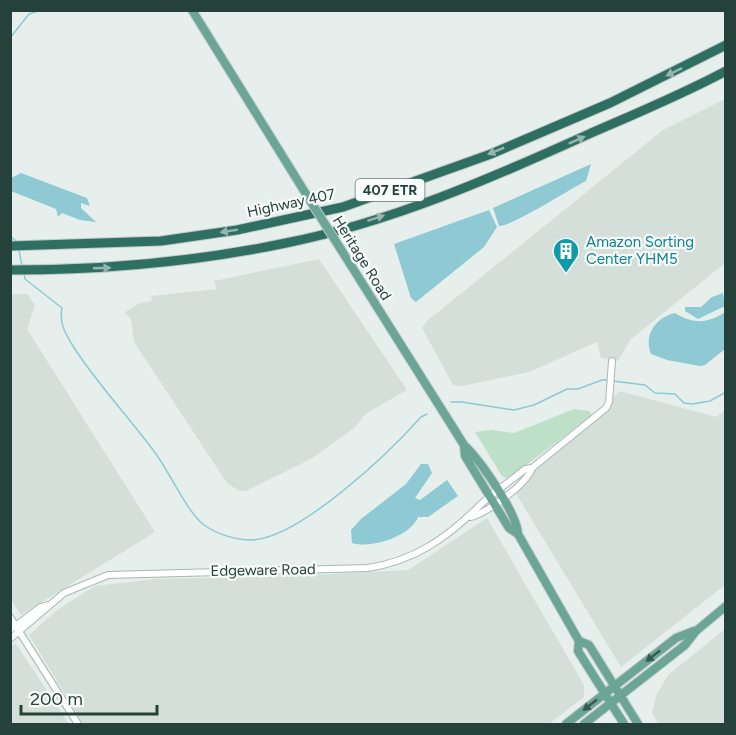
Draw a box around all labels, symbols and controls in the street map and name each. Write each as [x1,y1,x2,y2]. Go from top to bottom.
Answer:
one-way arrow [665,67,683,77]
one-way arrow [568,134,586,144]
one-way arrow [487,147,505,156]
road number: 407 ETR [356,179,424,201]
street label: Highway 407 [245,185,337,221]
street label: Heritage Road [329,212,395,304]
one-way arrow [367,213,385,222]
one-way arrow [219,226,238,235]
place label: Amazon Sorting Center YHM5 [586,233,694,268]
building icon: Amazon Sorting Center YHM5 [551,236,581,274]
one-way arrow [93,263,112,273]
street label: Edgeware Road [210,560,316,580]
one-way arrow [646,649,661,661]
scale bar [21,678,158,716]
text: 200 m [30,688,83,710]
one-way arrow [582,699,598,712]

